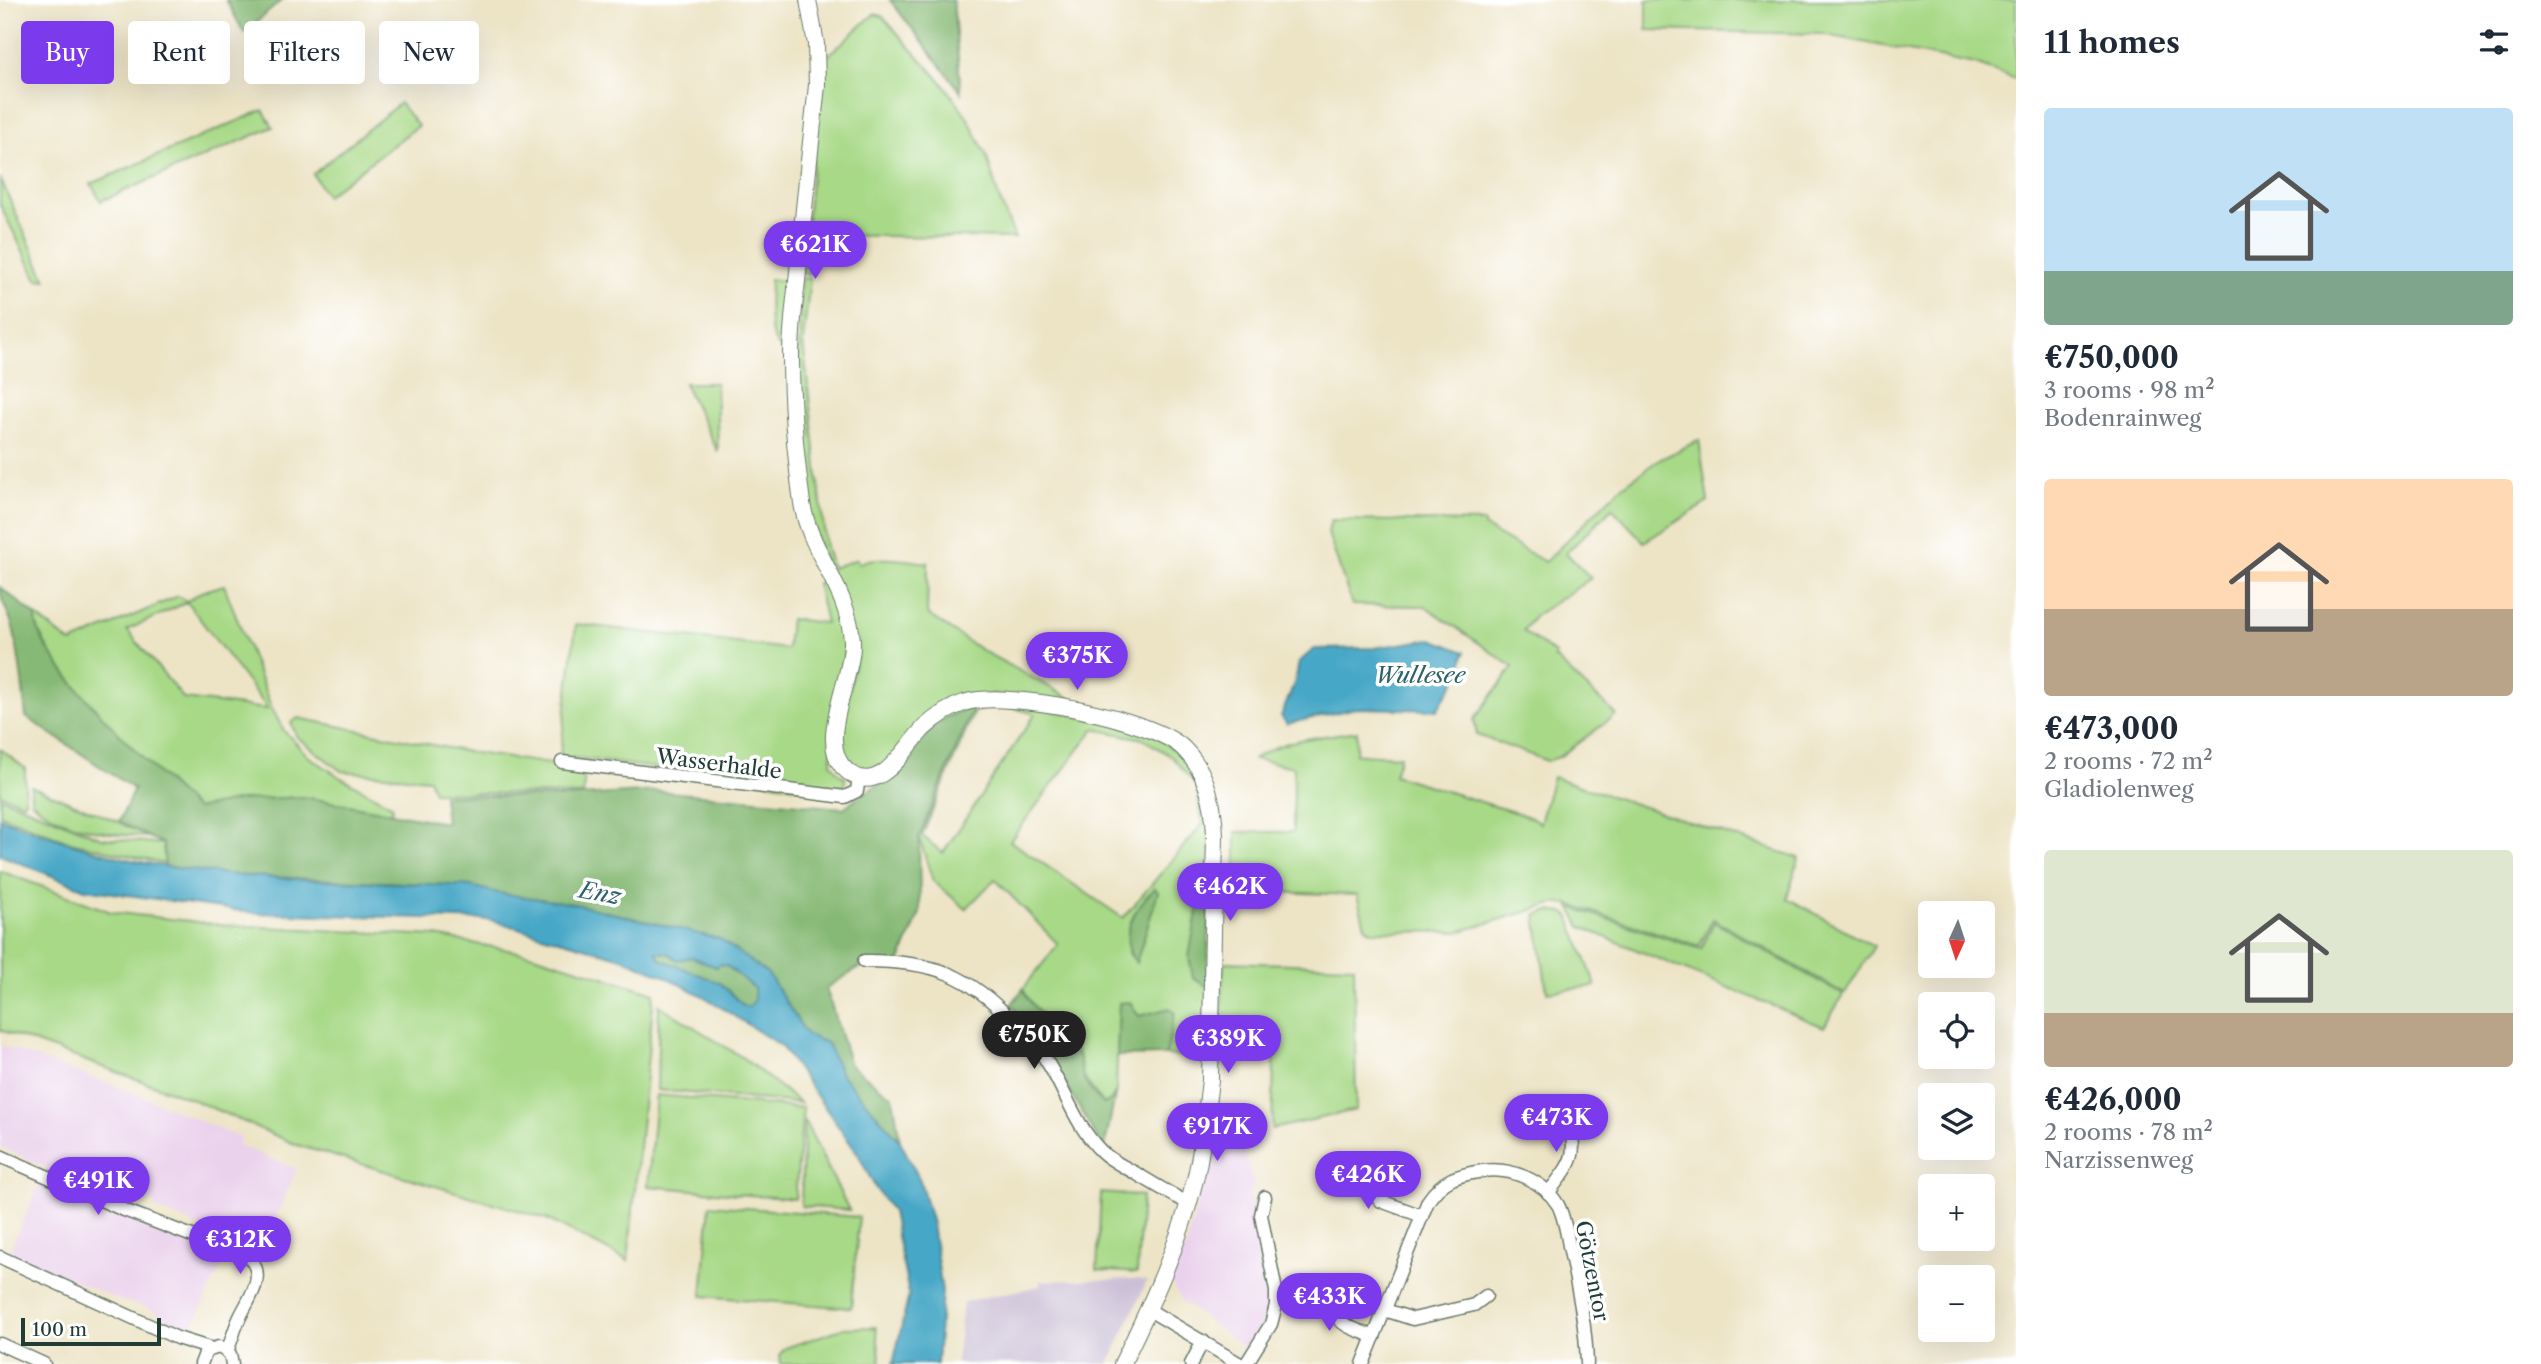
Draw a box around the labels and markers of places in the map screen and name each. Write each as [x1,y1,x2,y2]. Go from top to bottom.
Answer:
pin: €621K [766,222,864,281]
pin: €375K [1028,632,1126,692]
pin: €462K [1181,864,1279,923]
pin: €750K [985,1012,1083,1071]
pin: €389K [1179,1016,1277,1075]
pin: €473K [1507,1094,1605,1154]
pin: €917K [1168,1104,1266,1163]
pin: €426K [1319,1152,1417,1211]
pin: €491K [49,1158,147,1217]
pin: €312K [191,1216,289,1276]
pin: €433K [1280,1274,1378,1333]

